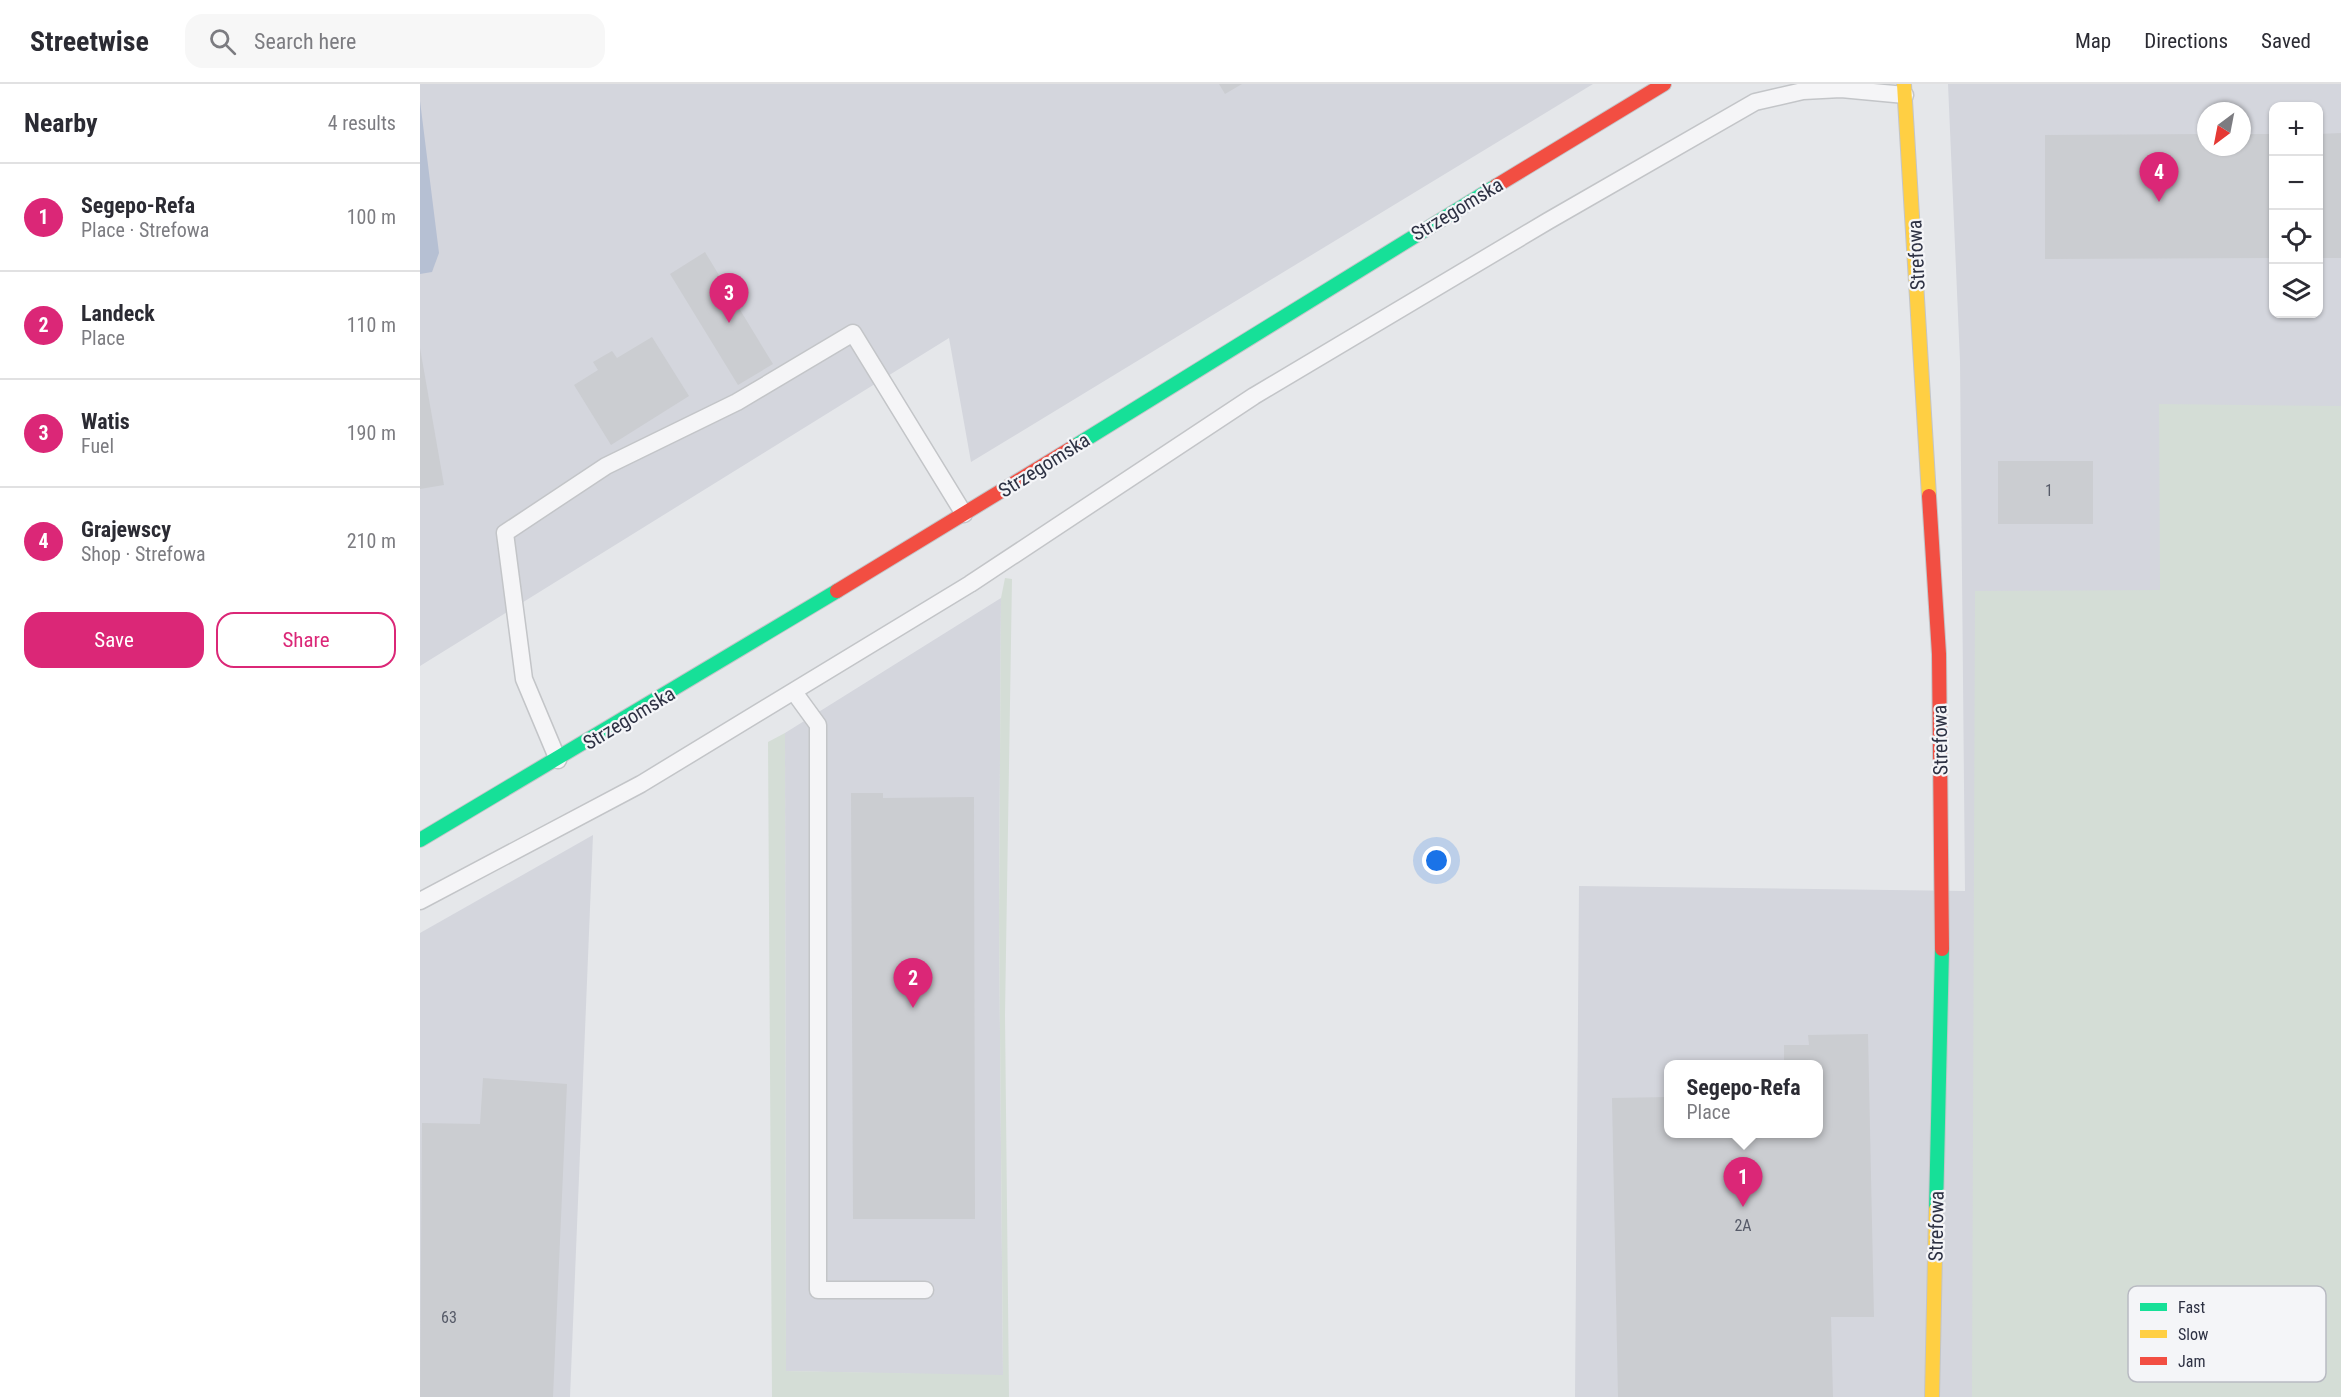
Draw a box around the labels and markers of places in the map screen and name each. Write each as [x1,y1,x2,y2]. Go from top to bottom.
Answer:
pin: 4 [2140,152,2178,202]
pin: 3 [710,274,748,323]
pin: 2 [894,958,932,1008]
pin: 1 [1724,1158,1762,1207]

